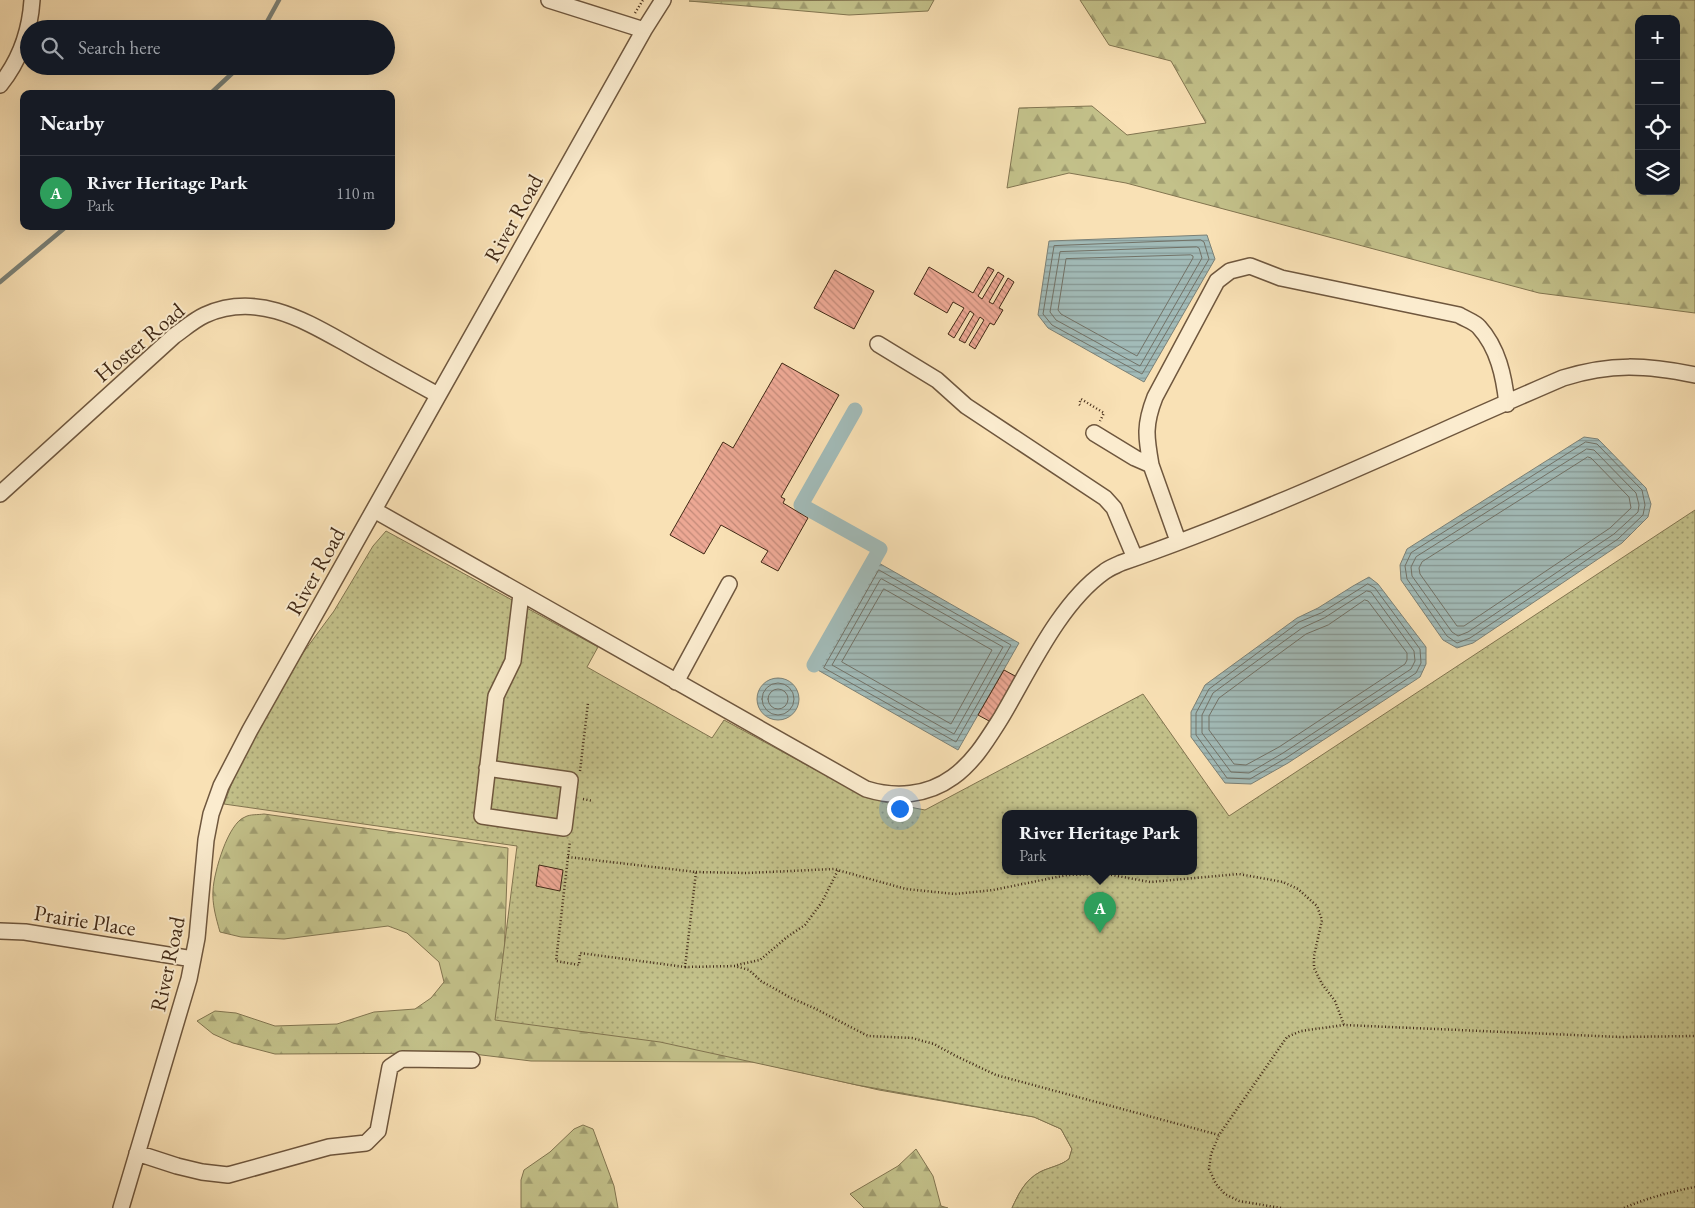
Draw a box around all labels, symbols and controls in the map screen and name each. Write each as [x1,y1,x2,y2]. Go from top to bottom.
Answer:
map controls [1635,15,1680,195]
button: + [1635,15,1680,60]
search box [20,20,395,75]
icon: search [38,34,66,62]
text: Search here [78,35,160,60]
button: − [1635,60,1680,105]
button: locate [1635,105,1680,150]
text: Nearby [40,109,104,136]
button: layers [1635,150,1680,195]
street label: River Road [477,168,550,267]
text: River Heritage Park [87,170,248,195]
text: A [50,183,62,204]
text: 110 m [336,183,375,204]
text: Park [87,195,114,216]
street label: Hoster Road [88,296,191,389]
street label: River Road [279,521,352,620]
your location [887,796,913,822]
popup [1002,810,1197,875]
text: River Heritage Park [1019,820,1180,845]
text: Park [1019,845,1046,866]
pin: A [1084,892,1116,933]
street label: Prairie Place [32,898,138,943]
street label: River Road [143,913,192,1014]

